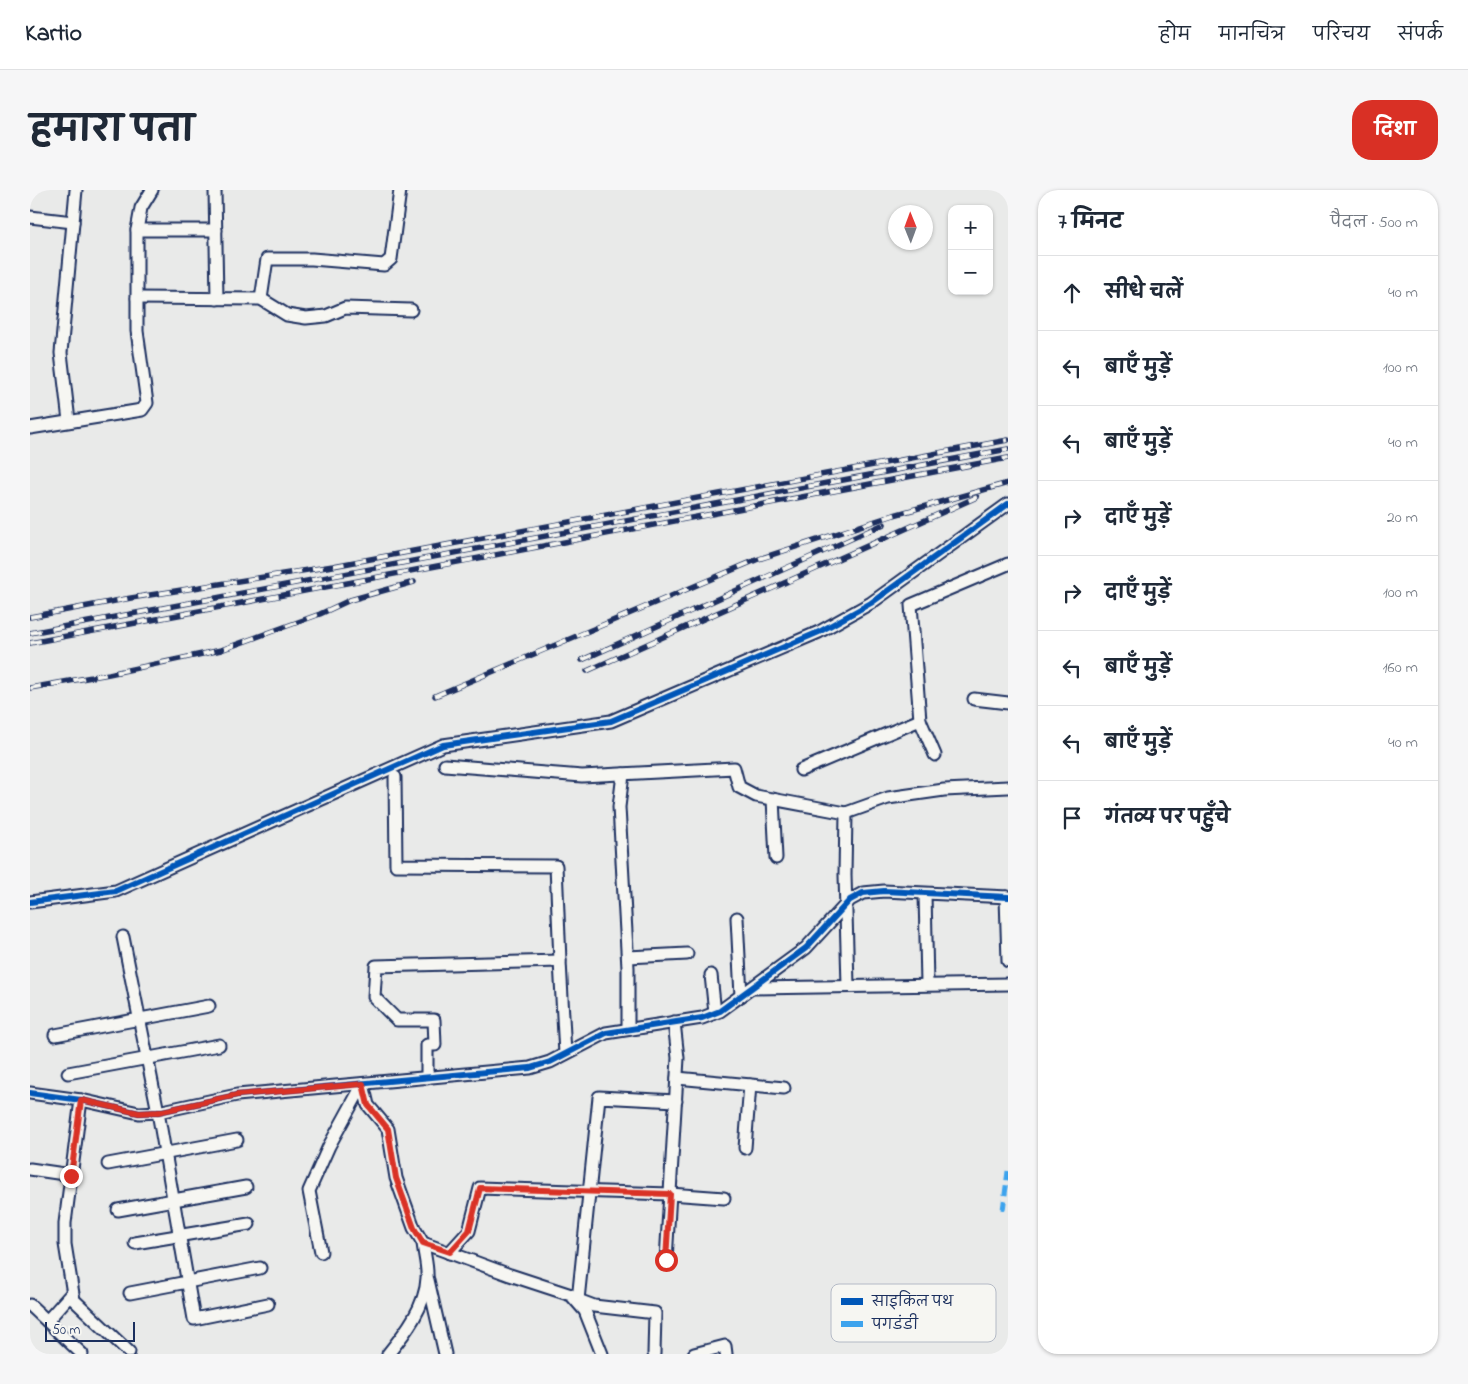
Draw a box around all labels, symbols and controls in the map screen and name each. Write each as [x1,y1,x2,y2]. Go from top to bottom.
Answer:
text: Kartio [25,17,82,52]
text: होम [1159,23,1191,49]
text: मानचित्र [1219,23,1285,49]
text: परिचय [1313,23,1370,49]
text: संपर्क [1398,23,1443,49]
button: दिशा [1352,100,1438,160]
text: हमारा पता [30,106,194,157]
north arrow [888,205,933,250]
map controls [948,205,993,295]
button: + [948,205,993,250]
text: 7 मिनट [1058,208,1123,238]
text: पैदल · 500 m [1330,211,1418,235]
button: − [948,250,993,295]
icon: ahead [1058,279,1086,307]
text: सीधे चलें [1105,280,1183,307]
text: 40 m [1388,281,1418,305]
icon: left [1058,354,1086,382]
text: बाएँ मुड़ें [1105,355,1172,382]
text: 100 m [1383,356,1418,380]
icon: left [1058,429,1086,457]
text: बाएँ मुड़ें [1105,430,1172,457]
text: 40 m [1388,431,1418,455]
icon: right [1058,504,1086,532]
text: दाएँ मुड़ें [1105,505,1171,532]
text: 20 m [1387,506,1418,530]
icon: right [1058,579,1086,607]
text: दाएँ मुड़ें [1105,580,1171,607]
text: 100 m [1383,581,1418,605]
icon: left [1058,654,1086,682]
text: बाएँ मुड़ें [1105,655,1172,682]
text: 160 m [1383,656,1418,680]
icon: left [1058,729,1086,757]
text: बाएँ मुड़ें [1105,730,1172,757]
text: 40 m [1388,731,1418,755]
icon: arrive [1058,804,1086,832]
text: गंतव्य पर पहुँचे [1105,805,1230,832]
route end [60,1165,83,1188]
route start [655,1249,678,1272]
legend [831,1284,996,1342]
text: साइकिल पथ [871,1290,954,1313]
text: पगडंडी [871,1313,919,1336]
scale bar [45,1319,135,1342]
text: 50 m [52,1320,80,1341]

